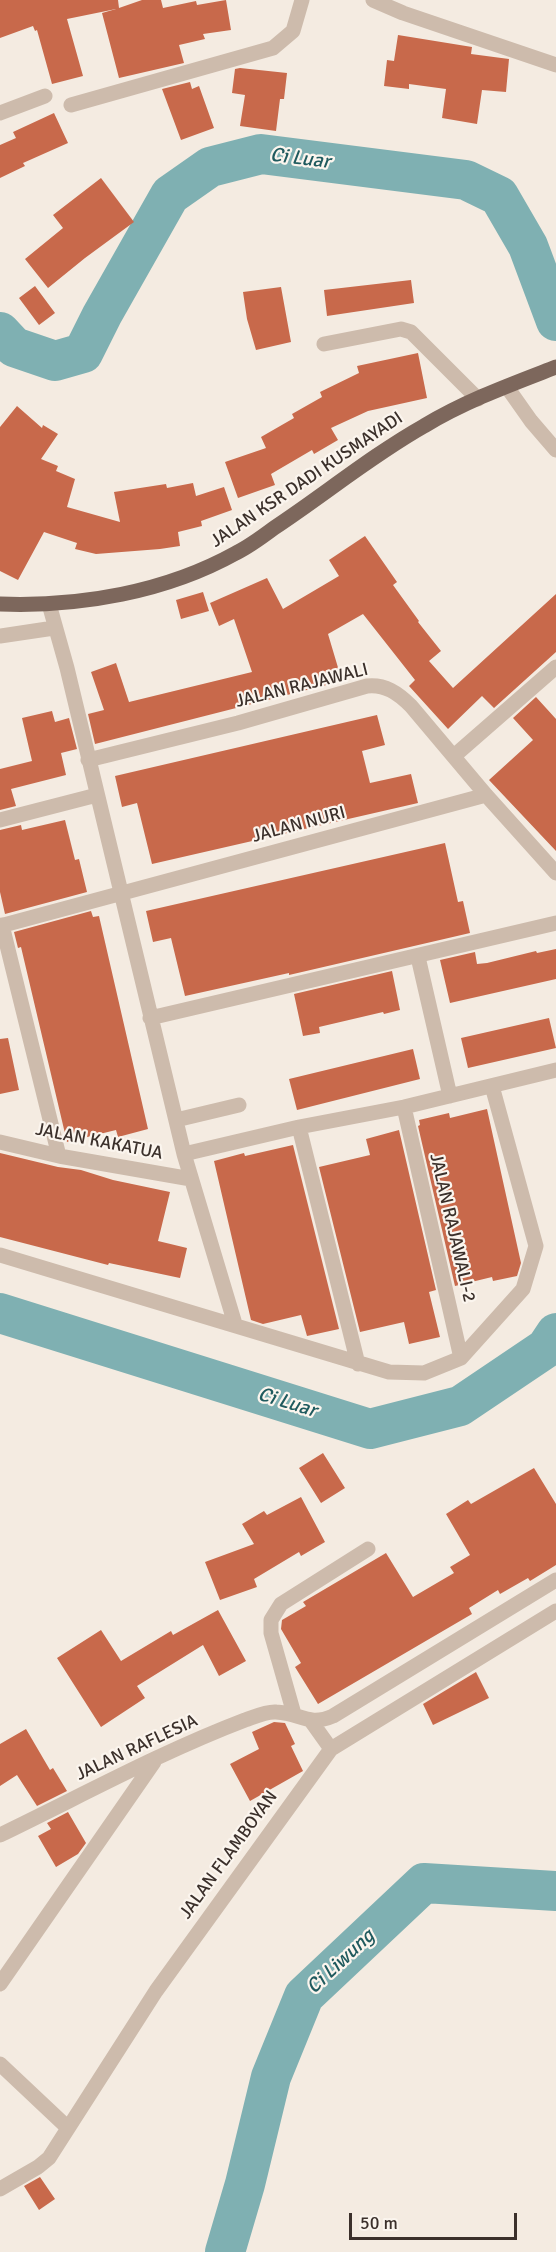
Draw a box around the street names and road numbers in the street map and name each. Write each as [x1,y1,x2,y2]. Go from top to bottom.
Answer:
street label: JALAN KSR DADI KUSMAYADI [207,408,407,552]
street label: JALAN RAJAWALI [233,659,371,713]
street label: JALAN NURI [250,802,348,848]
street label: JALAN KAKATUA [34,1119,164,1165]
street label: JALAN RAJAWALI-2 [424,1152,480,1304]
street label: JALAN RAFLESIA [73,1710,201,1786]
street label: JALAN FLAMBOYAN [175,1787,283,1923]

